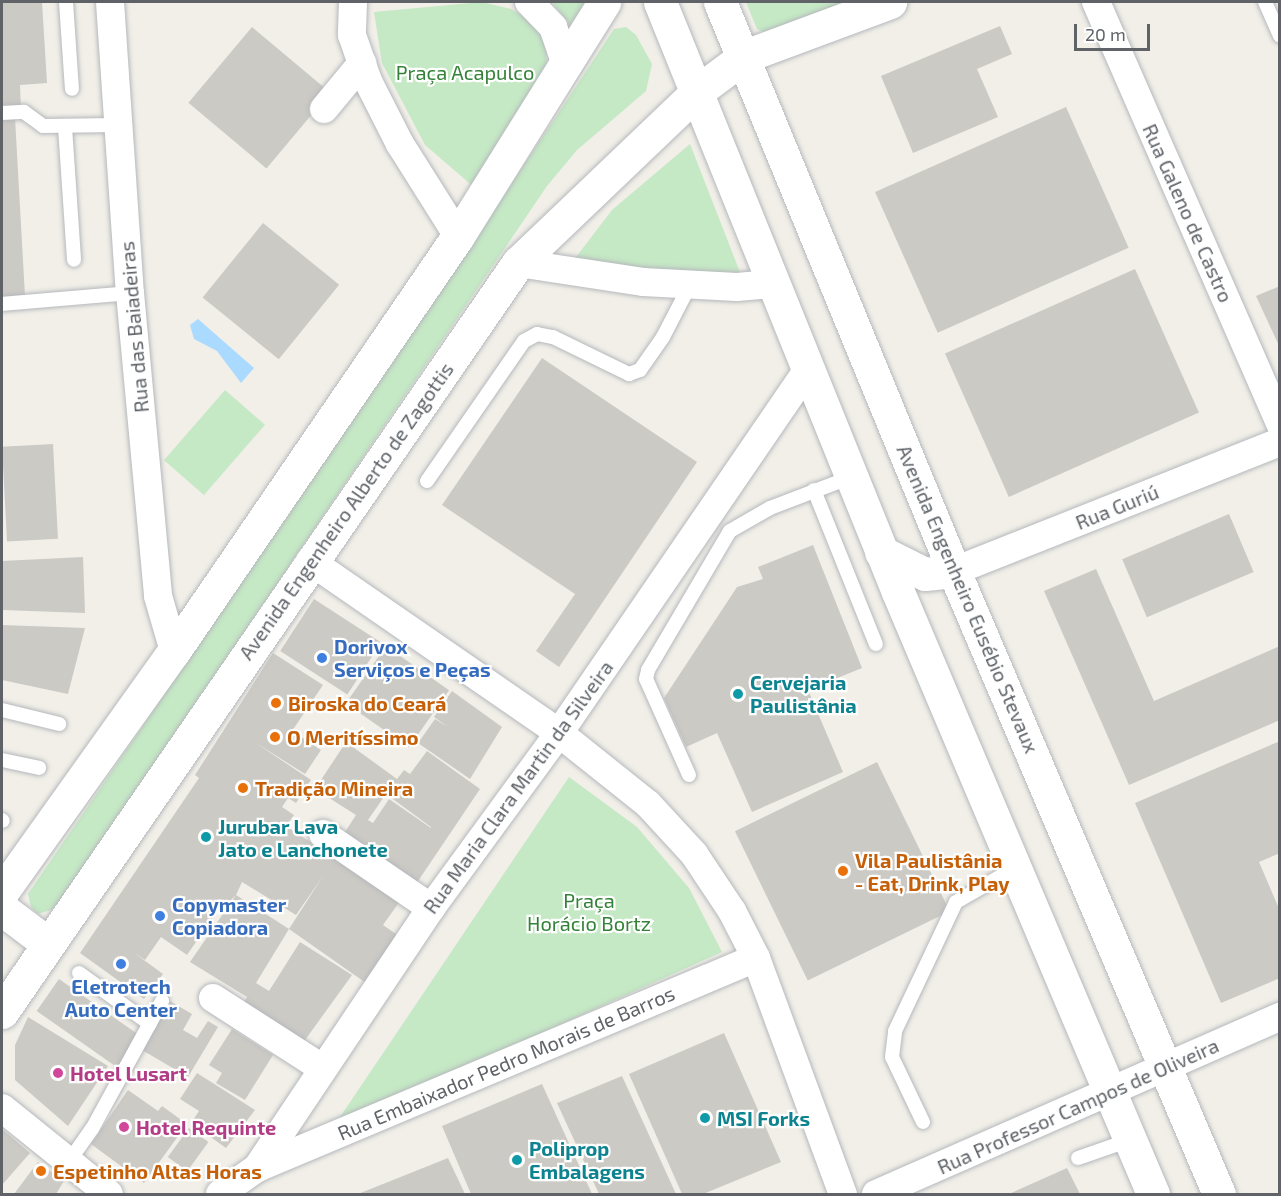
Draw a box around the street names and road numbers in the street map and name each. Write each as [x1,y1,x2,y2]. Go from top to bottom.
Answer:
street label: Rua Galeno de Castro [1138,120,1238,306]
street label: Rua das Baiadeiras [115,240,153,414]
street label: Avenida Engenheiro Alberto de Zagottis [234,358,458,664]
street label: Avenida Engenheiro Eusébio Stevaux [892,441,1044,757]
street label: Rua Guriú [1072,479,1162,535]
street label: Rua Maria Clara Martin da Silveira [418,656,618,918]
street label: Rua Embaixador Pedro Morais de Barros [334,981,678,1145]
street label: Rua Professor Campos de Oliveira [933,1033,1223,1179]

